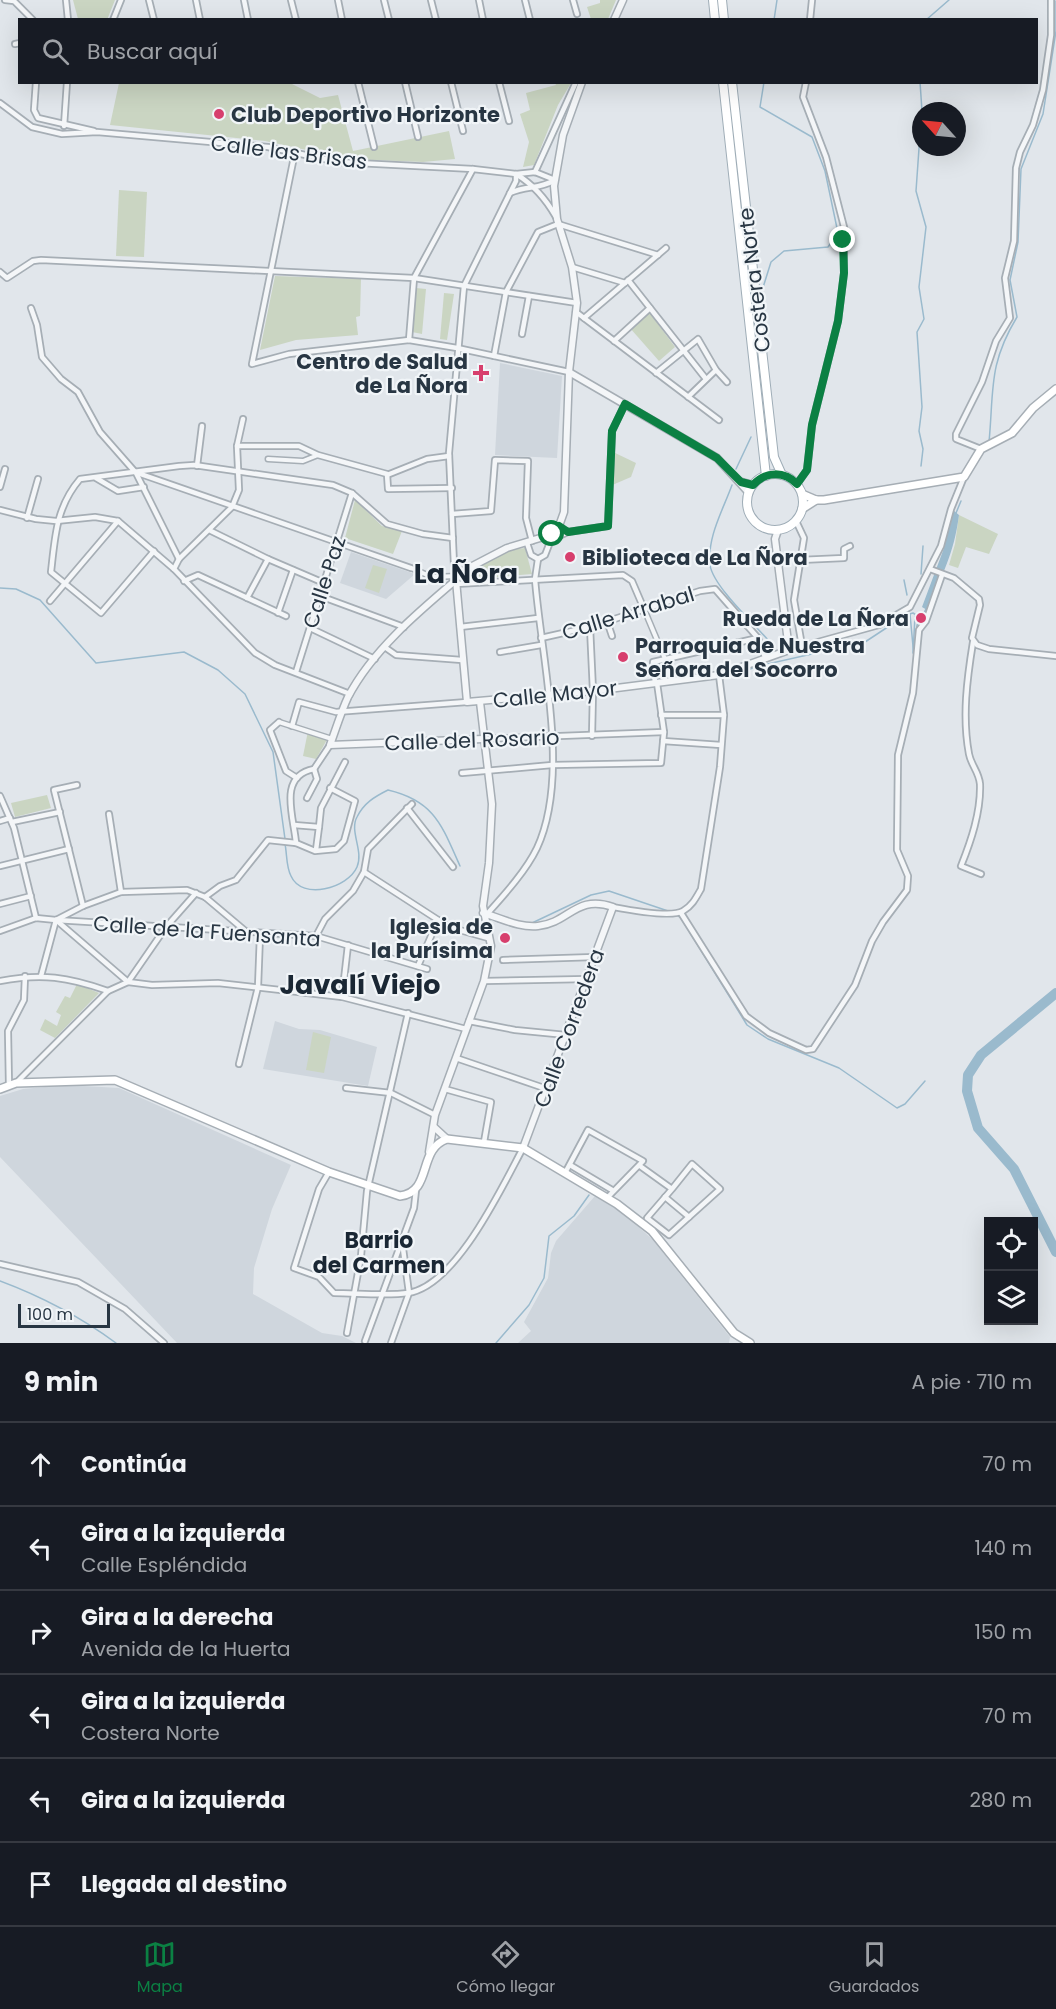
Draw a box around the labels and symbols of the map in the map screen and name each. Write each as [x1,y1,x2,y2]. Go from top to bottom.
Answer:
place label: Club Deportivo Horizonte [231,100,500,129]
north arrow [912,102,966,156]
marker: Club Deportivo Horizonte [212,107,226,121]
street label: Calle las Brisas [209,128,369,176]
street label: Costera Norte [731,206,777,354]
route end [829,226,855,252]
place label: Centro de Salud de La Ñora [296,347,468,400]
marker: Centro de Salud de La Ñora [472,364,490,382]
route start [538,520,564,546]
street label: Calle Paz [295,532,353,632]
place label: Biblioteca de La Ñora [582,543,808,572]
marker: Biblioteca de La Ñora [563,550,577,564]
district label: La Ñora [414,555,518,592]
street label: Calle Arrabal [558,579,698,647]
place label: Rueda de La Ñora [722,604,909,633]
marker: Rueda de La Ñora [914,611,928,625]
place label: Parroquia de Nuestra Señora del Socorro [635,631,865,684]
marker: Parroquia de Nuestra Señora del Socorro [616,650,630,664]
street label: Calle Mayor [491,673,619,715]
street label: Calle del Rosario [384,722,560,758]
street label: Calle de la Fuensanta [92,909,322,953]
place label: Iglesia de la Purísima [371,912,493,965]
marker: Iglesia de la Purísima [498,931,512,945]
street label: Calle Corredera [527,945,611,1111]
district label: Javalí Viejo [280,966,440,1003]
district label: Barrio del Carmen [313,1225,445,1281]
scale bar [18,1301,110,1328]

